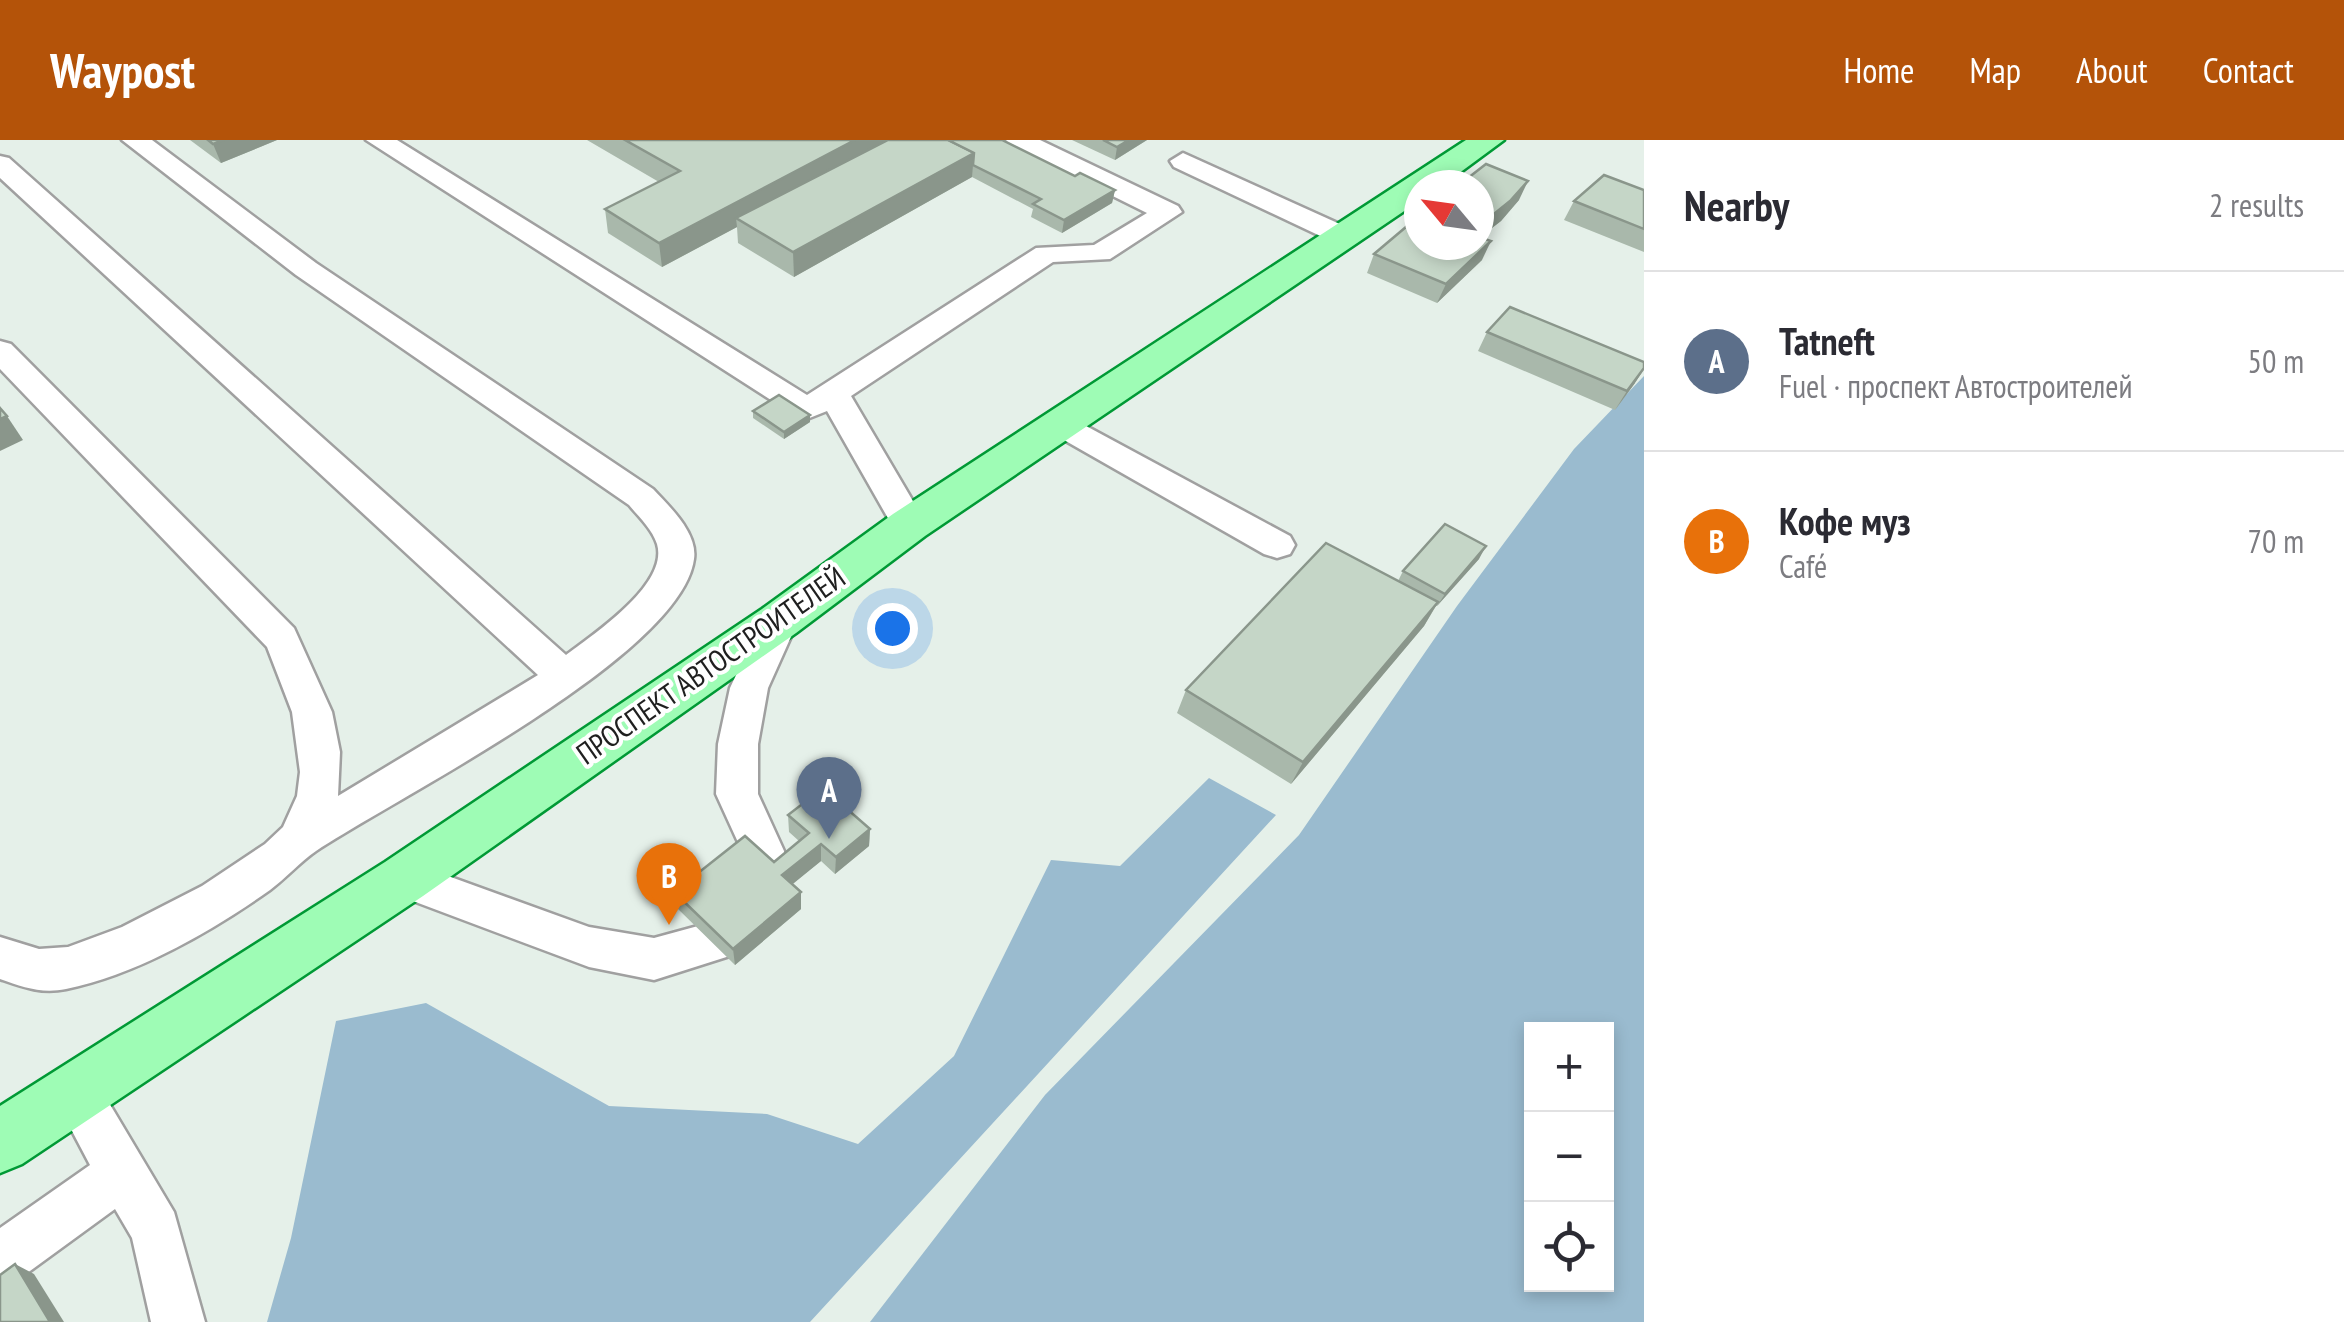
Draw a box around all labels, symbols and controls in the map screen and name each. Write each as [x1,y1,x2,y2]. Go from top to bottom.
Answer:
text: Waypost [50,39,195,101]
text: Home [1843,47,1915,93]
text: Map [1970,47,2021,93]
text: About [2076,47,2148,93]
text: Contact [2203,47,2294,93]
north arrow [1404,170,1494,260]
text: Nearby [1684,178,1789,233]
text: 2 results [2209,184,2304,226]
text: Tatneft [1779,316,1875,365]
text: A [1708,340,1725,382]
text: 50 m [2248,340,2304,382]
text: Fuel · проспект Автостроителей [1779,365,2132,407]
text: Кофе муз [1779,496,1911,545]
text: B [1709,520,1724,562]
text: 70 m [2248,520,2304,562]
text: Café [1779,545,1827,587]
street label: ПРОСПЕКТ АВТОСТРОИТЕЛЕЙ [568,557,852,772]
your location [867,603,918,654]
pin: A [796,756,862,839]
pin: B [636,842,702,925]
map controls [1524,1022,1614,1292]
button: + [1524,1022,1614,1112]
button: − [1524,1112,1614,1202]
button: locate [1524,1202,1614,1292]

